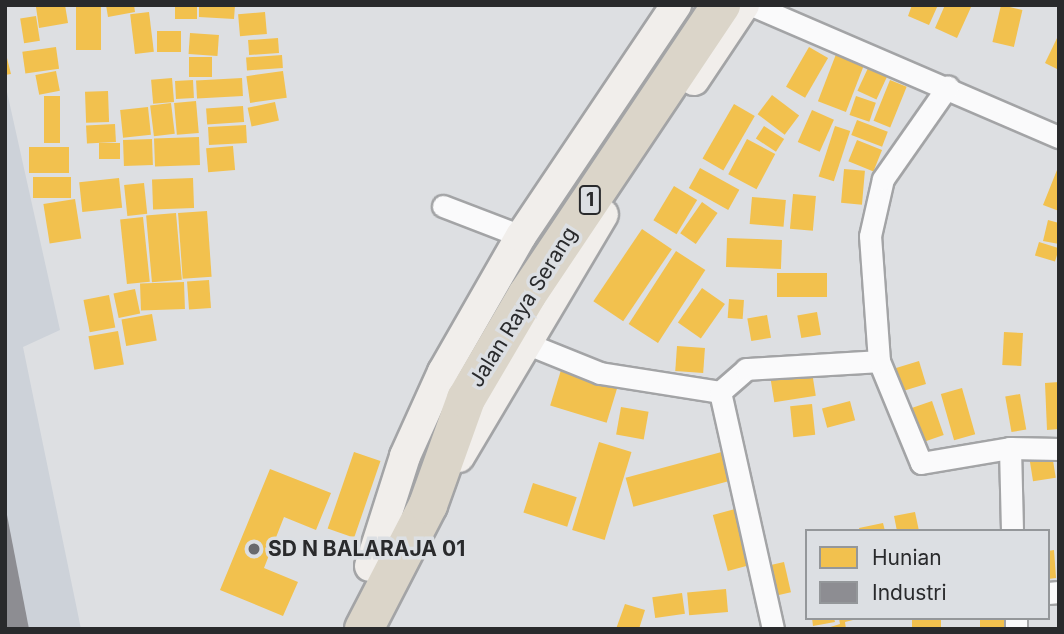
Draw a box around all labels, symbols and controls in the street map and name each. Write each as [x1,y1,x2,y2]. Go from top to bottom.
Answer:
road number: 1 [578,184,602,216]
street label: Jalan Raya Serang [464,222,582,392]
legend [805,529,1050,620]
place label: SD N BALARAJA 01 [268,536,465,562]
marker: SD N BALARAJA 01 [246,541,262,557]
text: Hunian [872,545,942,570]
text: Industri [872,580,947,605]

